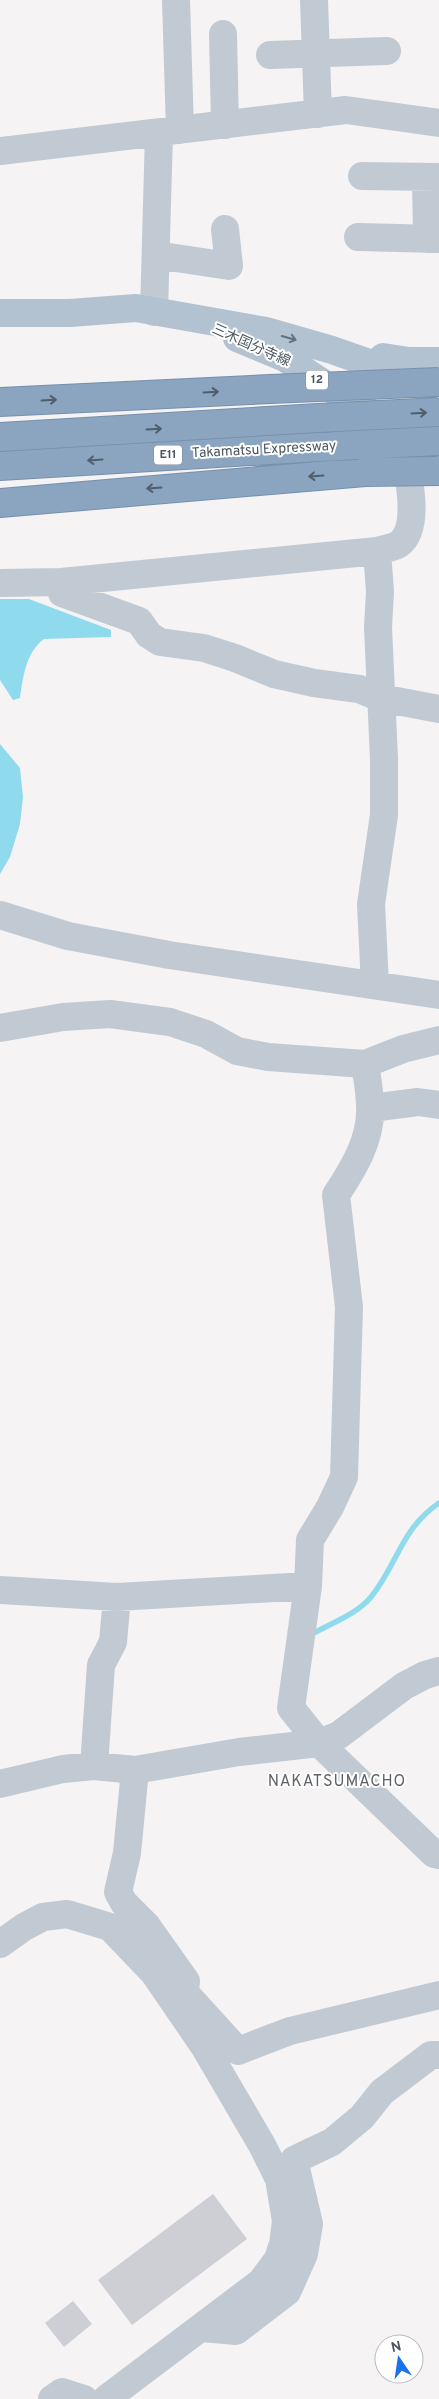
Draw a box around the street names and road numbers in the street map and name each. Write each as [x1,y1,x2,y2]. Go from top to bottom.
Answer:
street label: 三木国分寺線 [209,321,293,371]
road number: 12 [306,370,328,390]
street label: Takamatsu Expressway [191,438,337,462]
road number: E11 [154,446,182,464]

